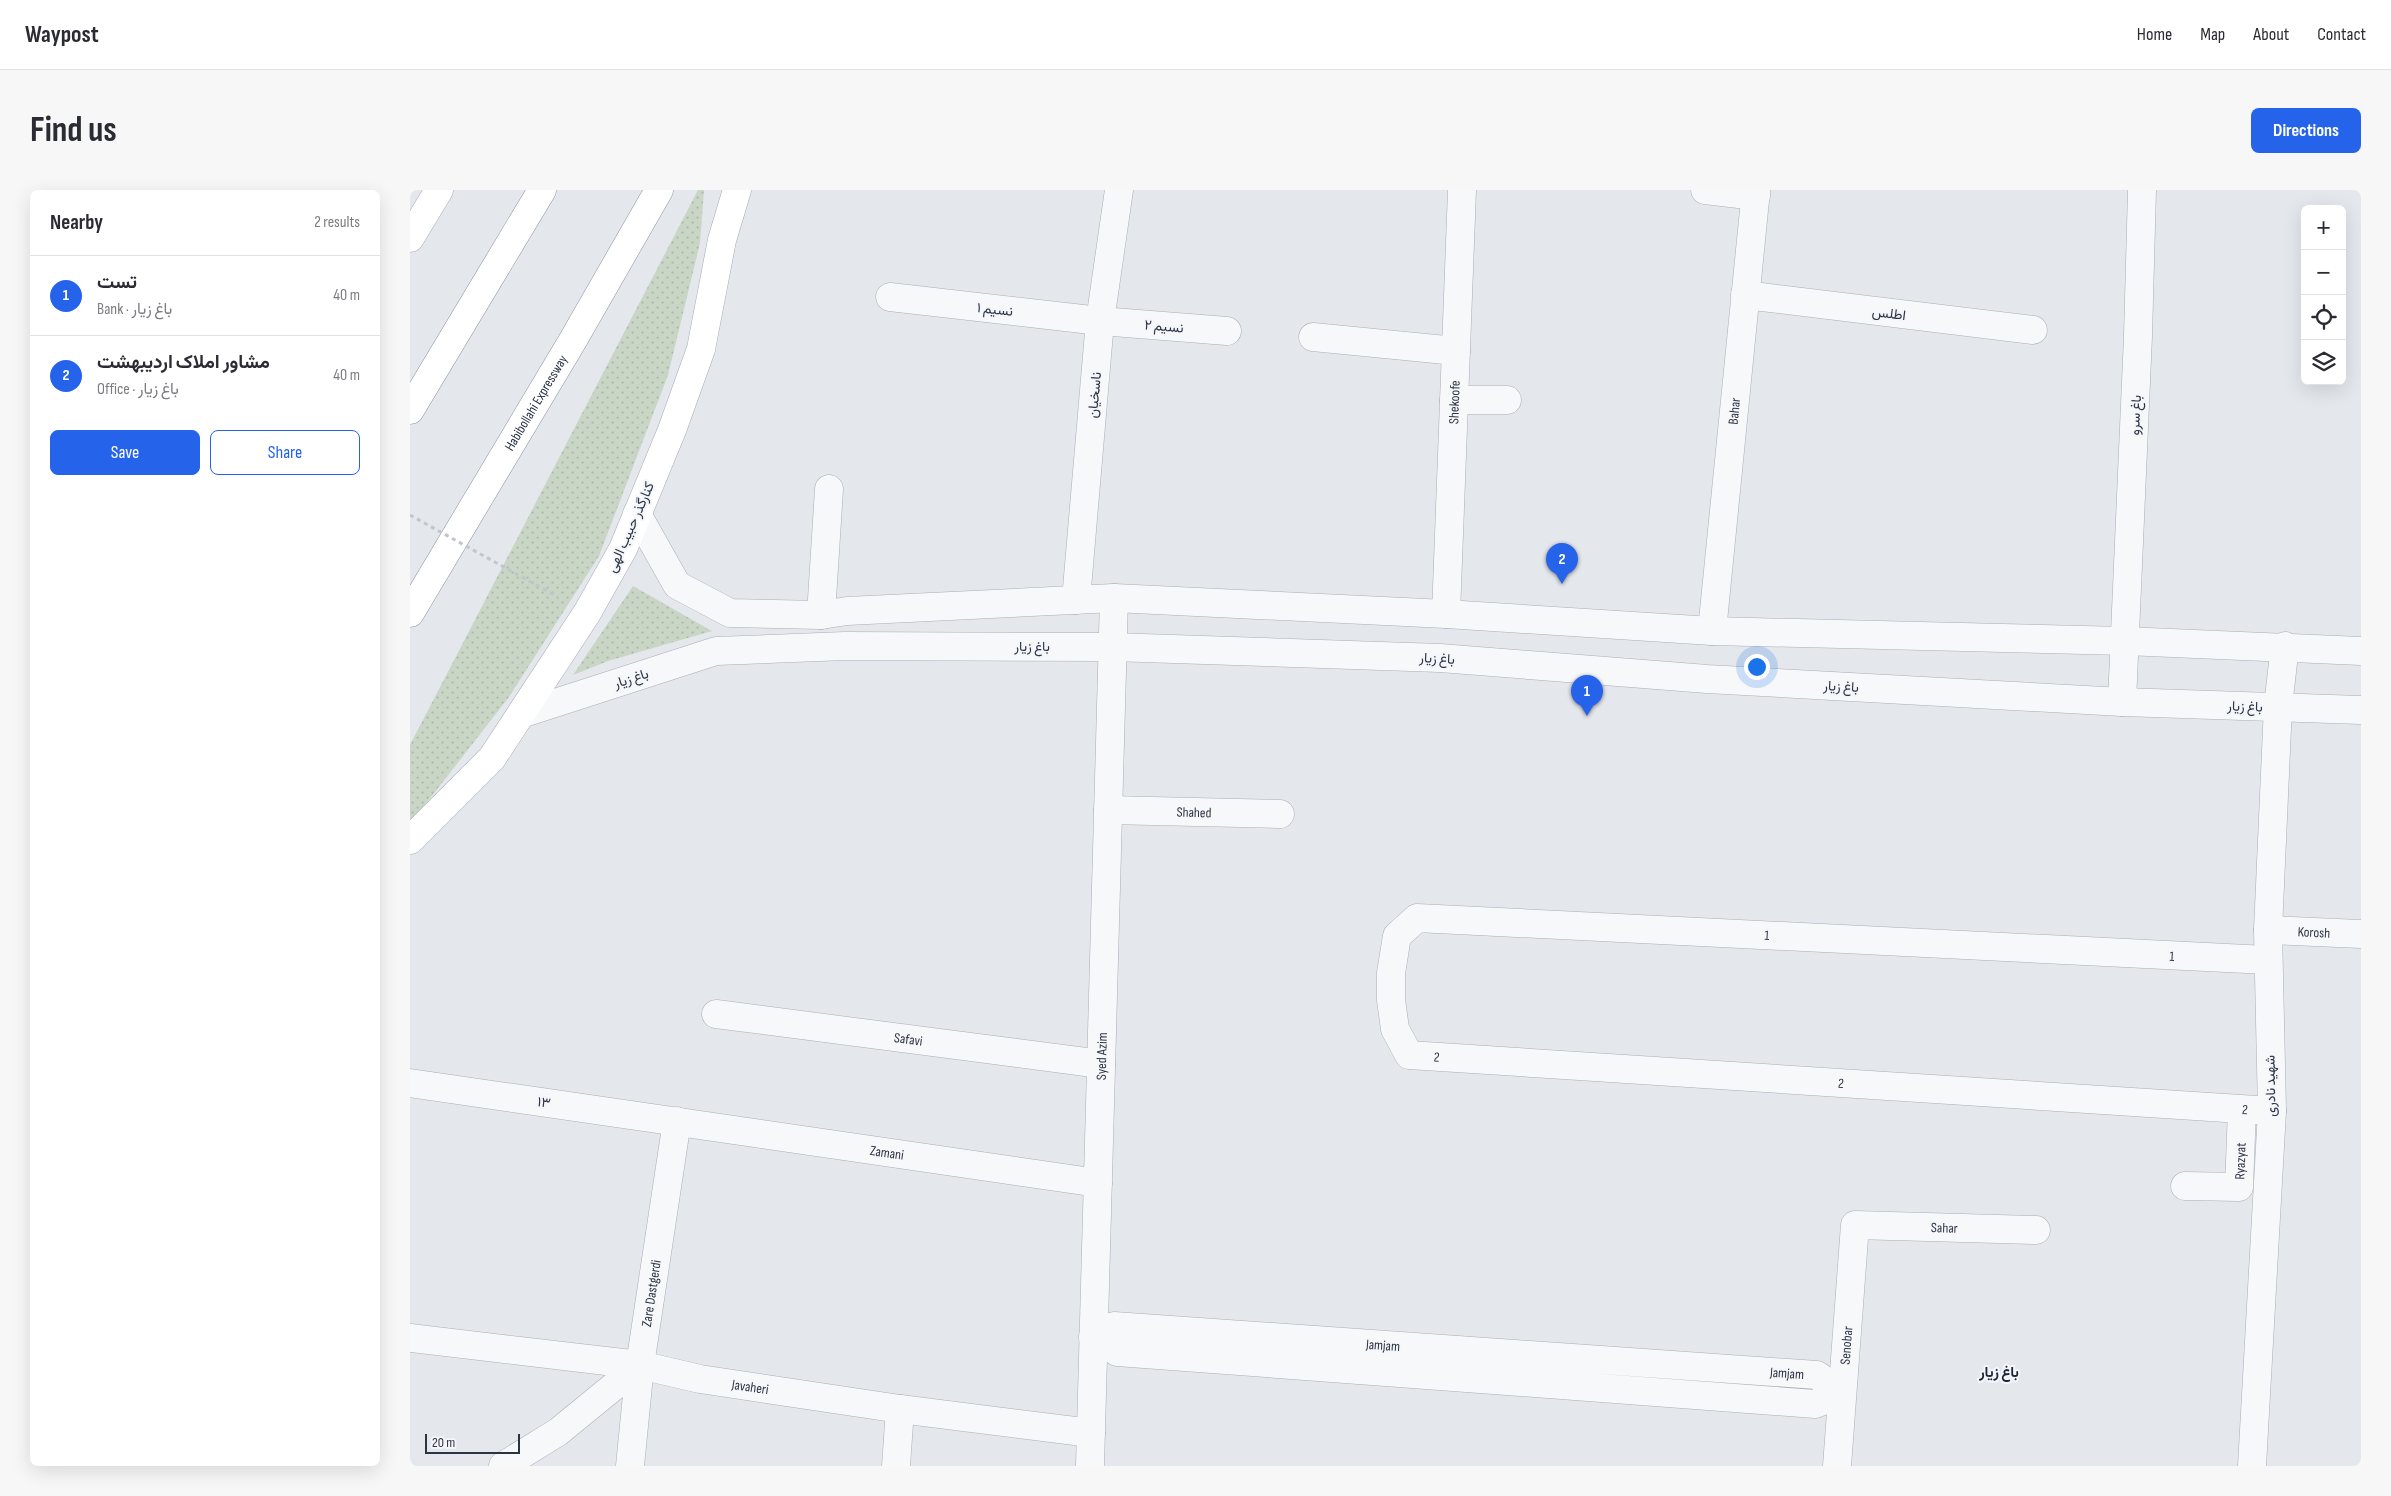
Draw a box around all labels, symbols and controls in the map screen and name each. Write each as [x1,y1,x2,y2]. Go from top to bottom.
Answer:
text: Waypost [25,20,99,49]
text: Home [2137,24,2172,45]
text: Map [2200,24,2225,45]
text: About [2253,24,2289,45]
text: Contact [2317,24,2366,45]
button: Directions [2251,108,2361,153]
text: Find us [30,109,117,152]
map controls [2301,205,2346,385]
button: + [2301,205,2346,250]
text: Nearby [50,210,103,235]
text: 2 results [314,213,360,232]
button: − [2301,250,2346,295]
text: تست [97,271,137,294]
text: 1 [63,286,69,305]
text: 40 m [333,286,360,305]
button: locate [2301,295,2346,340]
street label: نسیم ۱ [976,299,1014,320]
text: Bank · باغ زیار [97,300,172,319]
street label: اطلس [1871,303,1907,324]
street label: نسیم ۲ [1144,316,1184,337]
button: layers [2301,340,2346,385]
text: مشاور املاک اردیبهشت [97,351,270,374]
street label: Habibollahi Expressway [501,351,571,454]
text: 2 [62,366,70,385]
text: 40 m [333,366,360,385]
street label: ناسخیان [1084,371,1105,419]
text: Office · باغ زیار [97,380,179,399]
street label: Shekoofe [1445,380,1464,424]
street label: باغ سرو [2126,394,2147,436]
street label: Bahar [1725,397,1744,425]
button: Save [50,430,200,475]
button: Share [210,430,360,475]
street label: کنارگذر حبیب الهی [603,479,658,575]
pin: 2 [1546,543,1578,584]
street label: باغ زیار [1013,638,1050,657]
street label: باغ زیار [1418,649,1455,670]
your location [1744,654,1770,680]
street label: باغ زیار [611,665,651,694]
pin: 1 [1571,675,1603,716]
street label: باغ زیار [1822,677,1859,698]
street label: باغ زیار [2226,697,2263,718]
street label: Shahed [1176,804,1212,821]
street label: Korosh [2297,923,2331,942]
street label: 1 [1764,927,1770,944]
street label: 1 [2169,948,2175,965]
street label: Safavi [893,1029,924,1050]
street label: Syed Azim [1093,1032,1111,1080]
street label: 2 [1433,1049,1440,1066]
street label: شهید نادری [2261,1055,2280,1117]
street label: 2 [1837,1075,1844,1092]
street label: ۱۳ [536,1093,552,1112]
street label: 2 [2242,1101,2249,1118]
street label: Zamani [869,1142,905,1164]
street label: Ryazyat [2231,1142,2250,1180]
street label: Sahar [1931,1219,1958,1237]
street label: Zare Dastgerdi [638,1259,665,1328]
street label: Senobar [1837,1325,1856,1365]
street label: Jamjam [1364,1336,1401,1355]
district label: باغ زیار [1978,1363,2019,1382]
street label: Jamjam [1768,1364,1805,1383]
street label: Javaheri [730,1376,770,1398]
scale bar [425,1431,520,1454]
text: 20 m [432,1434,455,1451]

